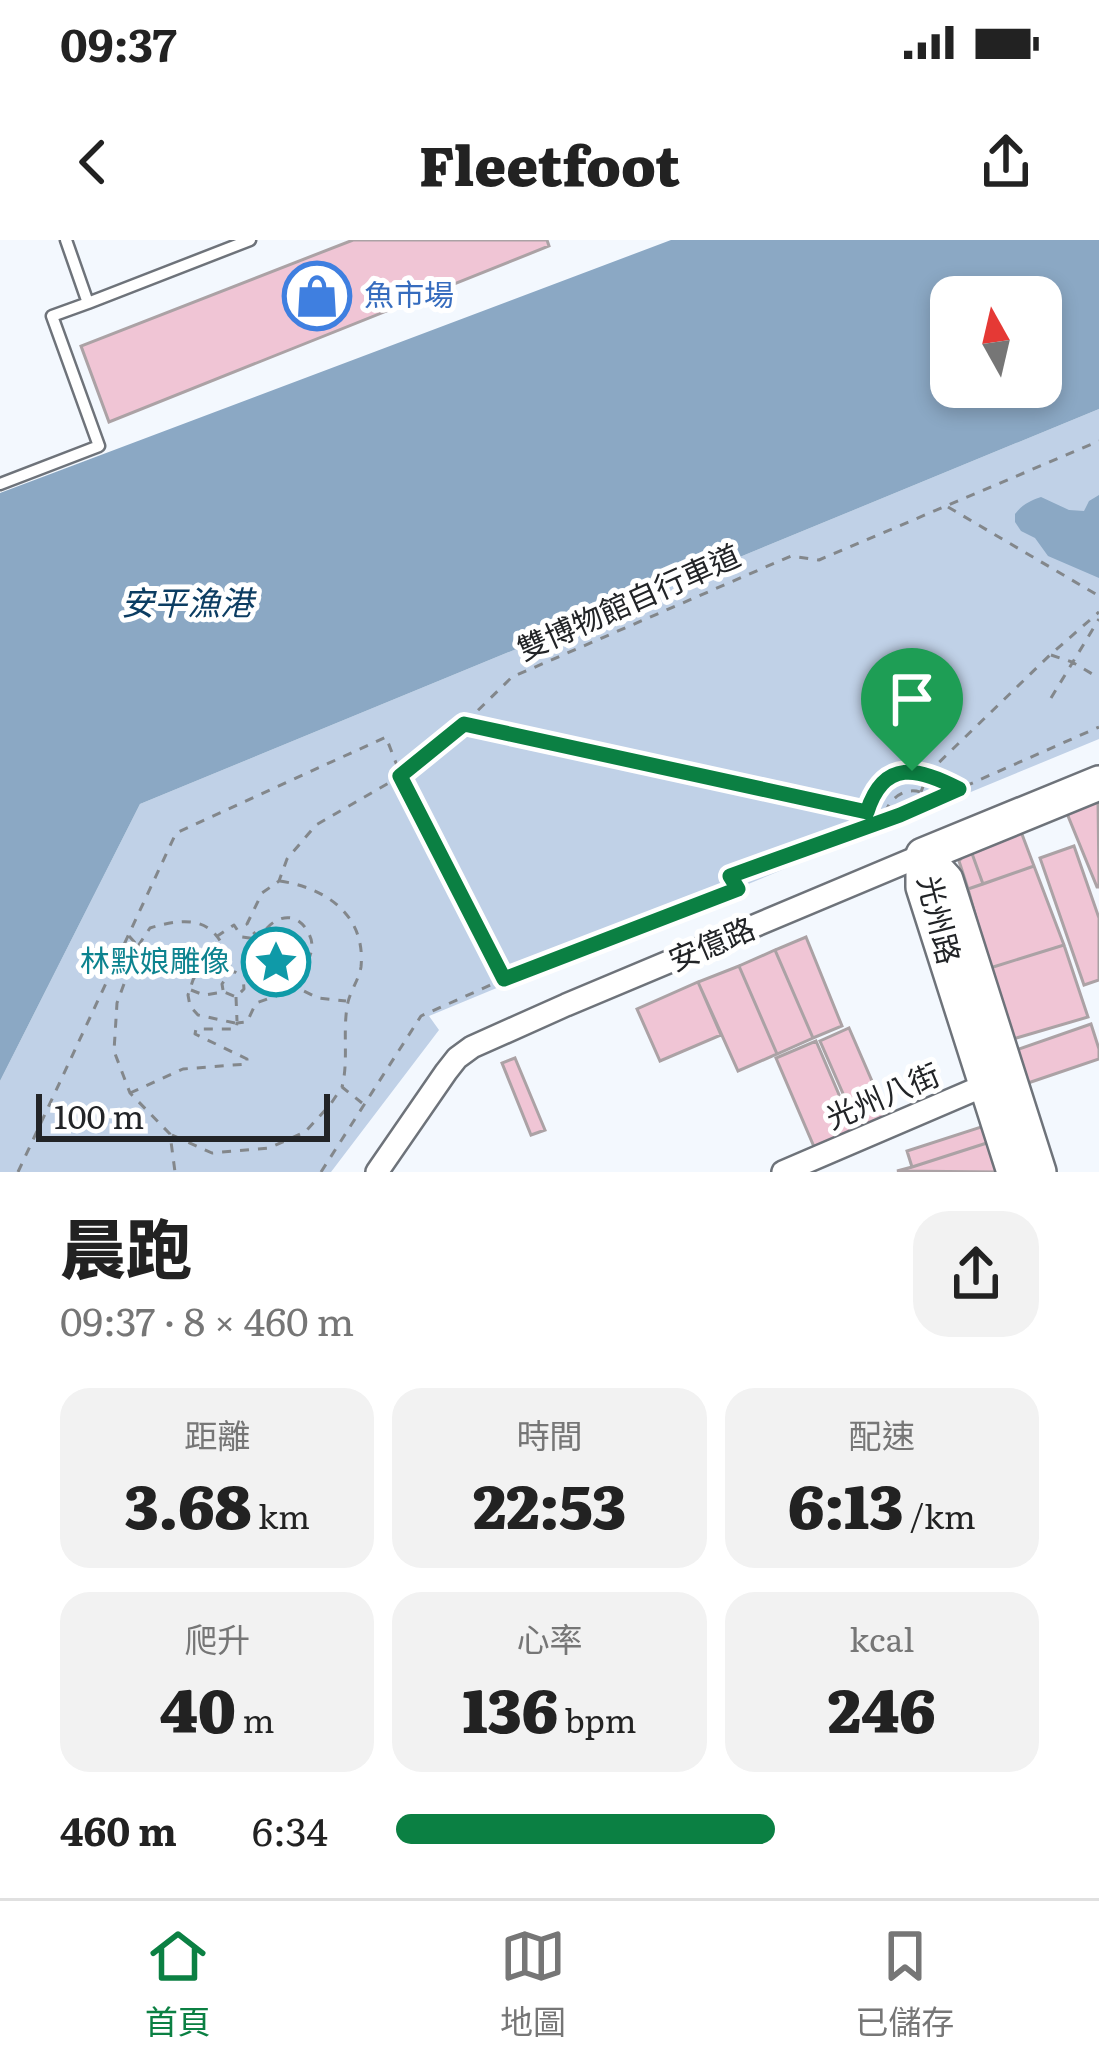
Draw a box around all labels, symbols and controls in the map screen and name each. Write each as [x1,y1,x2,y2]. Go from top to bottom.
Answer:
text: 09:37 [60,9,177,76]
text: Fleetfoot [419,122,680,203]
icon: back [60,129,126,195]
icon: share [973,129,1039,195]
shop icon: 魚市場 [282,261,352,331]
place label: 魚市場 [364,271,454,315]
north arrow [930,276,1062,408]
map controls [930,276,1062,408]
street label: 雙博物館自行車道 [509,531,746,669]
water label: 安平漁港 [121,576,257,625]
pin [861,648,963,771]
icon: arrive [879,666,945,732]
street label: 光州路 [909,870,973,968]
street label: 安億路 [661,904,761,980]
place icon: 林默娘雕像 [241,927,311,997]
place label: 林默娘雕像 [80,937,230,981]
street label: 光州八街 [818,1051,946,1138]
scale bar [36,1088,330,1141]
text: 100 m [54,1090,144,1139]
text: 晨跑 [60,1196,192,1294]
button: share [913,1211,1039,1337]
text: 09:37 · 8 × 460 m [60,1290,354,1348]
text: 距離 [184,1409,250,1458]
text: 時間 [516,1409,582,1458]
text: 配速 [849,1409,915,1458]
text: 3.68 [124,1458,251,1547]
text: 22:53 [473,1458,626,1547]
text: 6:13 [788,1458,903,1547]
text: km [251,1490,310,1539]
text: /km [903,1490,976,1539]
text: 爬升 [184,1613,250,1662]
text: 心率 [516,1613,582,1662]
text: kcal [849,1613,914,1662]
text: 40 [160,1662,236,1751]
text: 136 [462,1662,558,1751]
text: 246 [828,1662,936,1751]
text: m [236,1694,275,1743]
text: bpm [558,1694,637,1743]
text: 460 m [60,1800,177,1858]
text: 6:34 [252,1800,328,1858]
tab: 首頁 [145,1923,211,2044]
tab: 地圖 [500,1923,566,2044]
tab: 已儲存 [855,1923,954,2044]

